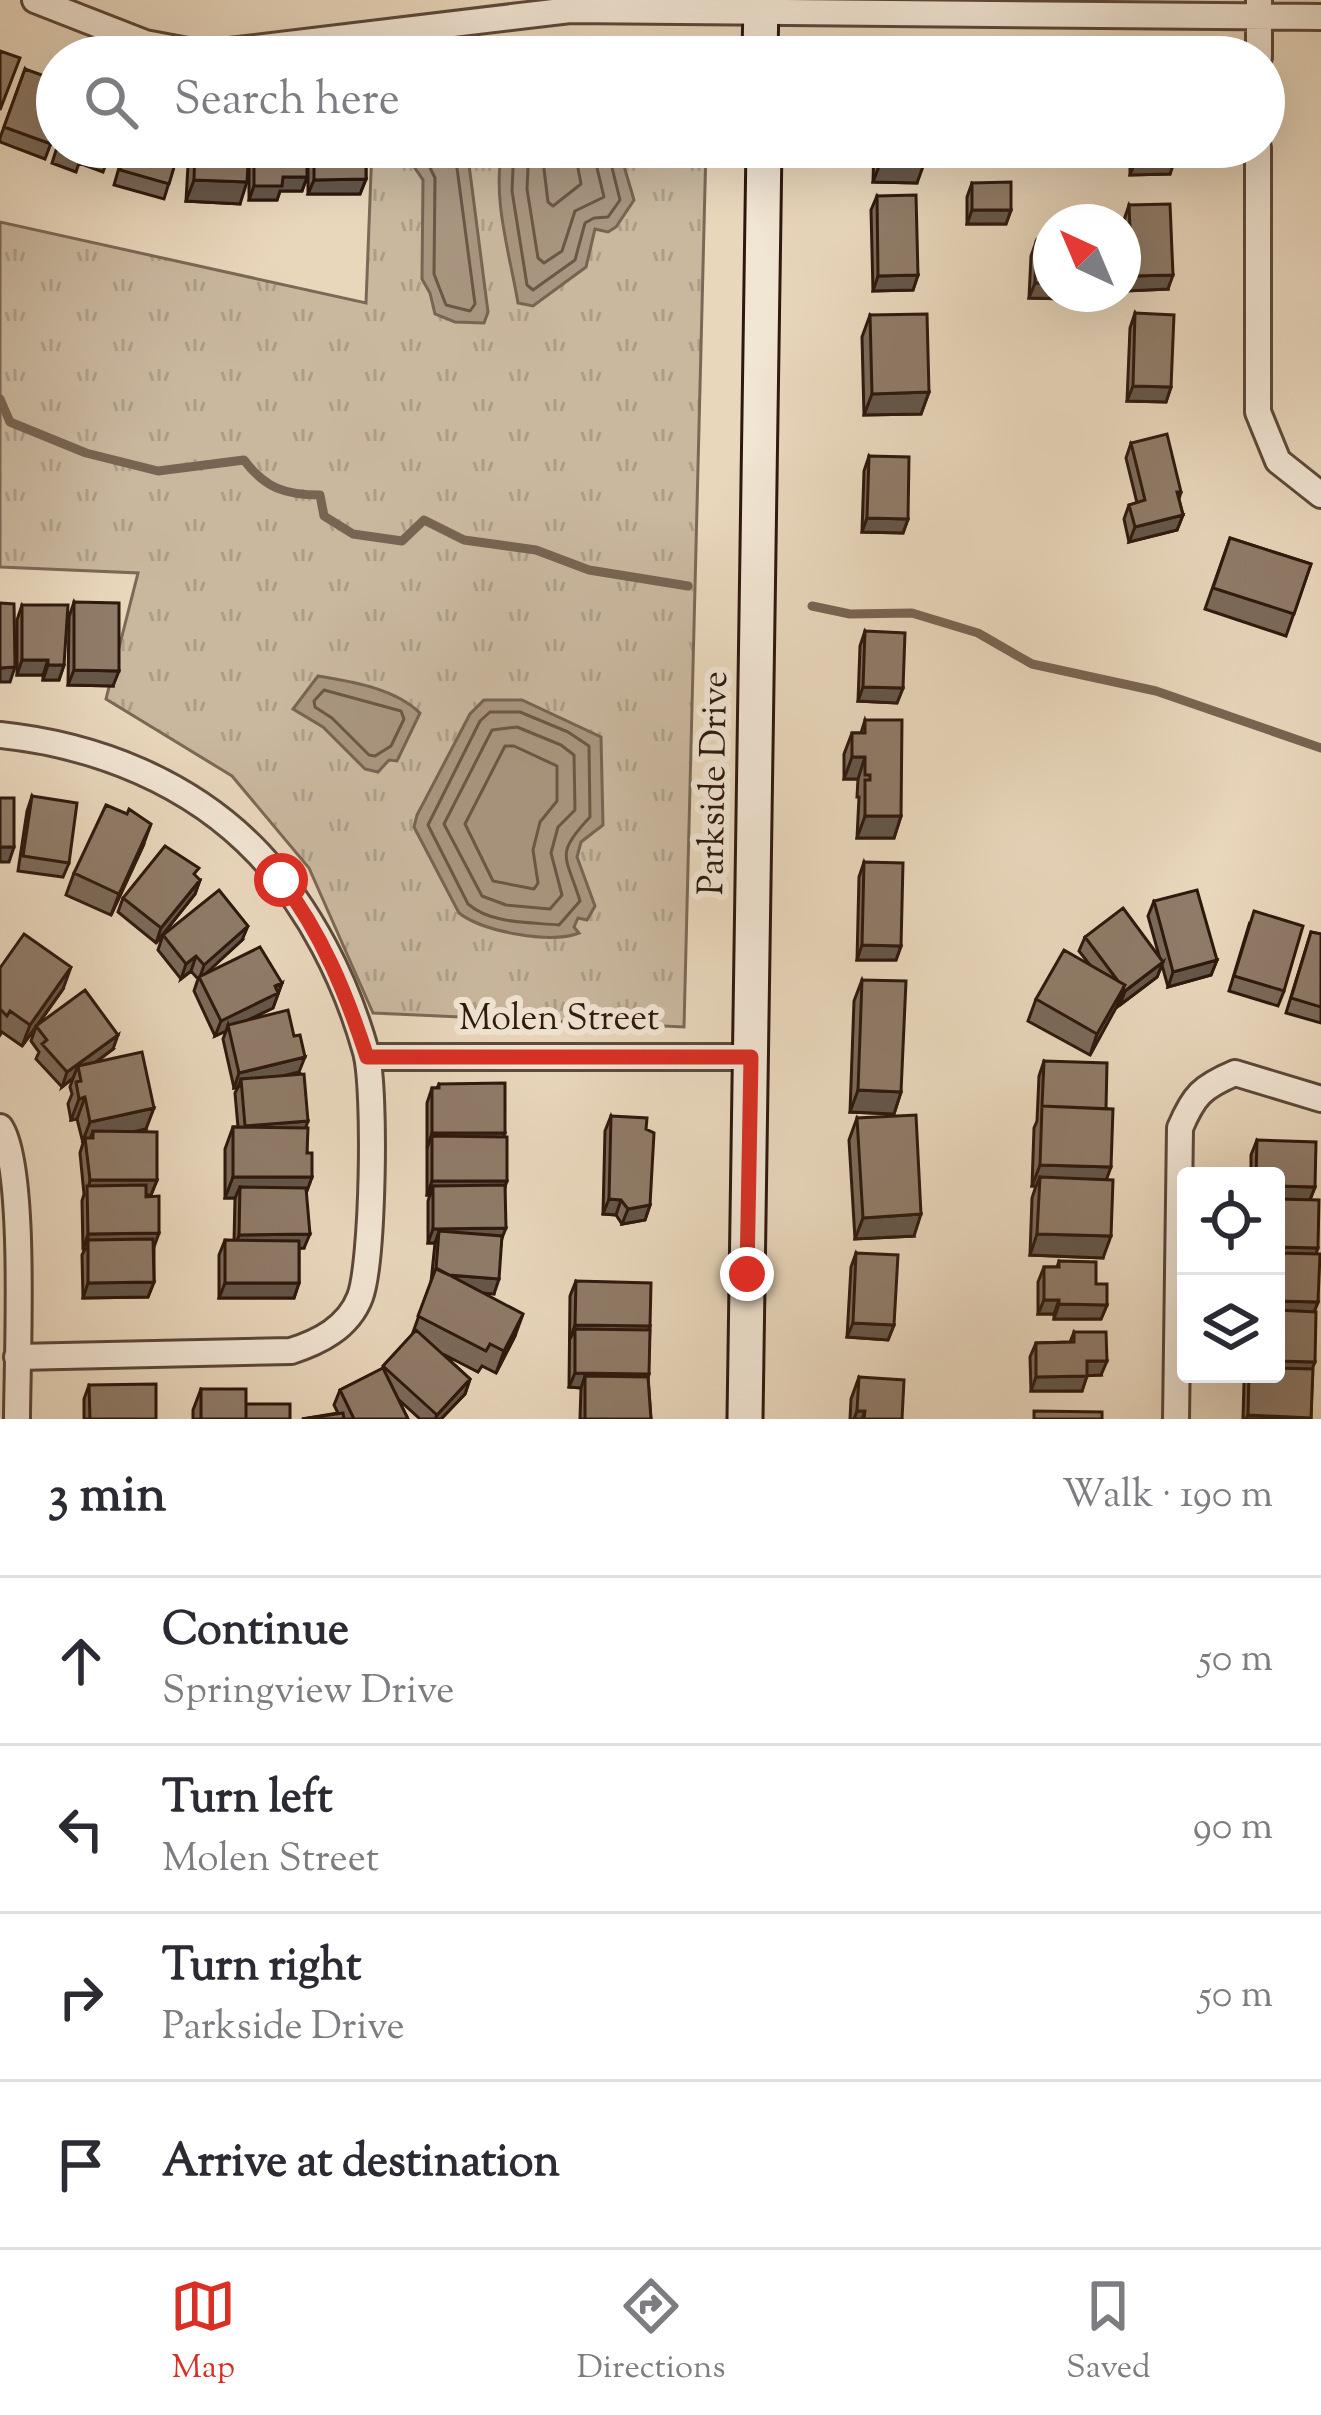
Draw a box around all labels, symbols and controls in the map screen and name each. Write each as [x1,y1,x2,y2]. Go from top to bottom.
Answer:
search box [36,36,1285,168]
icon: search [78,69,144,135]
text: Search here [174,70,400,135]
north arrow [1033,204,1141,312]
street label: Parkside Drive [687,671,743,895]
route start [254,853,308,907]
street label: Molen Street [459,994,659,1046]
map controls [1177,1167,1285,1383]
button: locate [1177,1167,1285,1275]
route end [720,1247,774,1301]
button: layers [1177,1275,1285,1383]
text: 3 min [48,1461,166,1534]
text: Walk · 190 m [1062,1469,1273,1525]
text: Continue [162,1600,349,1665]
icon: ahead [48,1628,114,1694]
text: 50 m [1198,1633,1273,1689]
text: Springview Drive [162,1665,454,1721]
text: Turn left [162,1768,333,1833]
icon: left [48,1796,114,1862]
text: 90 m [1193,1801,1273,1857]
text: Molen Street [162,1833,379,1889]
text: Turn right [162,1936,361,2001]
icon: right [48,1964,114,2030]
text: 50 m [1198,1969,1273,2025]
text: Parkside Drive [162,2001,405,2057]
icon: arrive [48,2132,114,2198]
text: Arrive at destination [162,2132,560,2197]
tab: Map [170,2273,236,2393]
tab: Directions [577,2273,726,2393]
tab: Saved [1066,2273,1151,2393]

